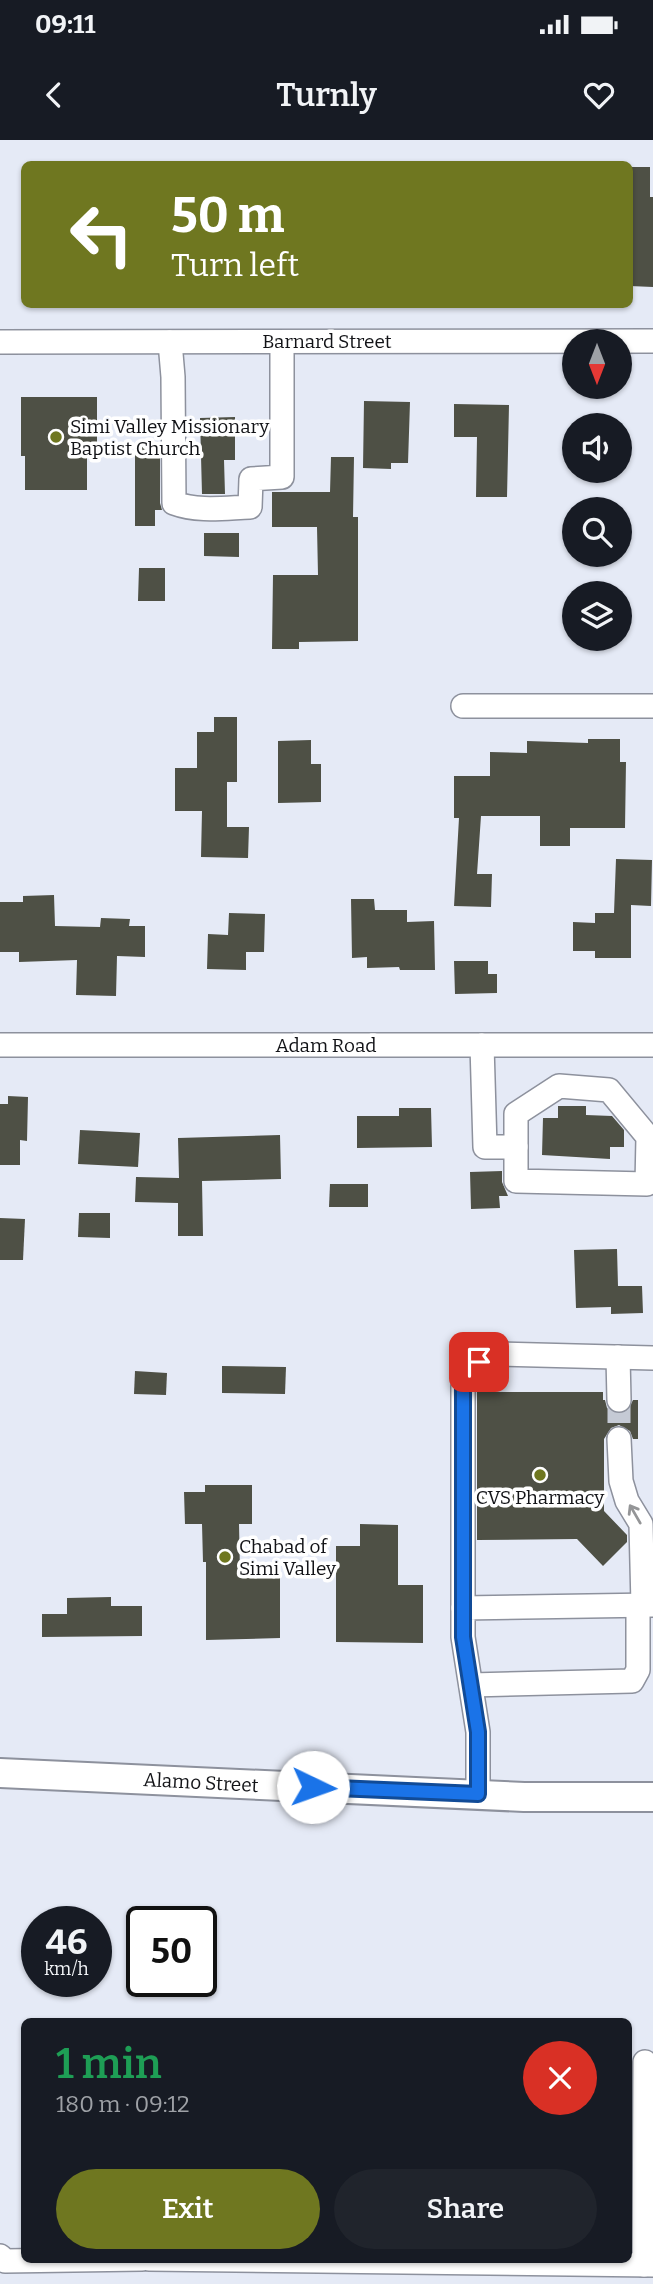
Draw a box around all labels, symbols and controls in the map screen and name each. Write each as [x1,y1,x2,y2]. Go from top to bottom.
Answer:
text: 09:11 [35,9,95,40]
icon: back [35,76,73,114]
text: Turnly [276,76,377,114]
icon: heart [580,76,618,114]
text: 50 m [171,186,284,245]
icon: left [56,189,147,280]
text: Turn left [171,246,299,284]
north arrow [562,329,632,399]
map controls [562,329,632,651]
street label: Barnard Street [262,330,392,353]
button: sound [562,413,632,483]
place label: Simi Valley Missionary Baptist Church [70,415,270,460]
marker: Simi Valley Missionary Baptist Church [48,429,64,445]
button: search [562,497,632,567]
button: layers [562,581,632,651]
street label: Adam Road [275,1034,377,1057]
pin [449,1332,509,1392]
icon: arrive [460,1343,498,1381]
marker: CVS Pharmacy [532,1467,548,1483]
place label: CVS Pharmacy [476,1486,605,1509]
one-way arrow [628,1505,642,1525]
place label: Chabad of Simi Valley [239,1535,337,1580]
marker: Chabad of Simi Valley [217,1549,233,1565]
position arrow [276,1750,350,1824]
street label: Alamo Street [143,1768,259,1797]
speed limit sign: 50 [126,1906,217,1997]
text: 46 [45,1921,88,1963]
text: km/h [44,1958,89,1980]
text: 1 min [56,2039,162,2089]
button: close [523,2041,597,2115]
text: 180 m · 09:12 [56,2090,189,2118]
button: Exit [56,2169,320,2249]
button: Share [334,2169,597,2249]

